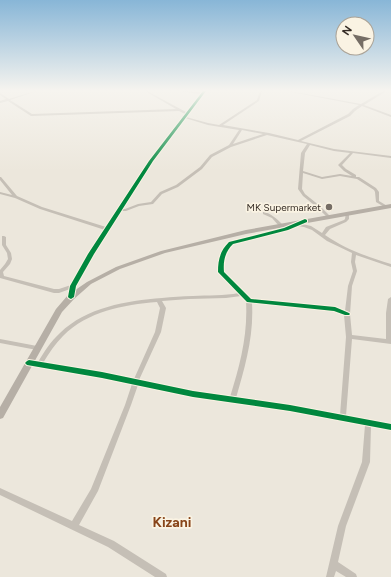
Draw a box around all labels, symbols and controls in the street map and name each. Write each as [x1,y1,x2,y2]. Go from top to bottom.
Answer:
north arrow [335,16,375,56]
text: N [339,24,355,38]
place label: MK Supermarket [247,201,321,214]
marker: MK Supermarket [324,202,334,212]
district label: Kizani [153,514,191,531]

